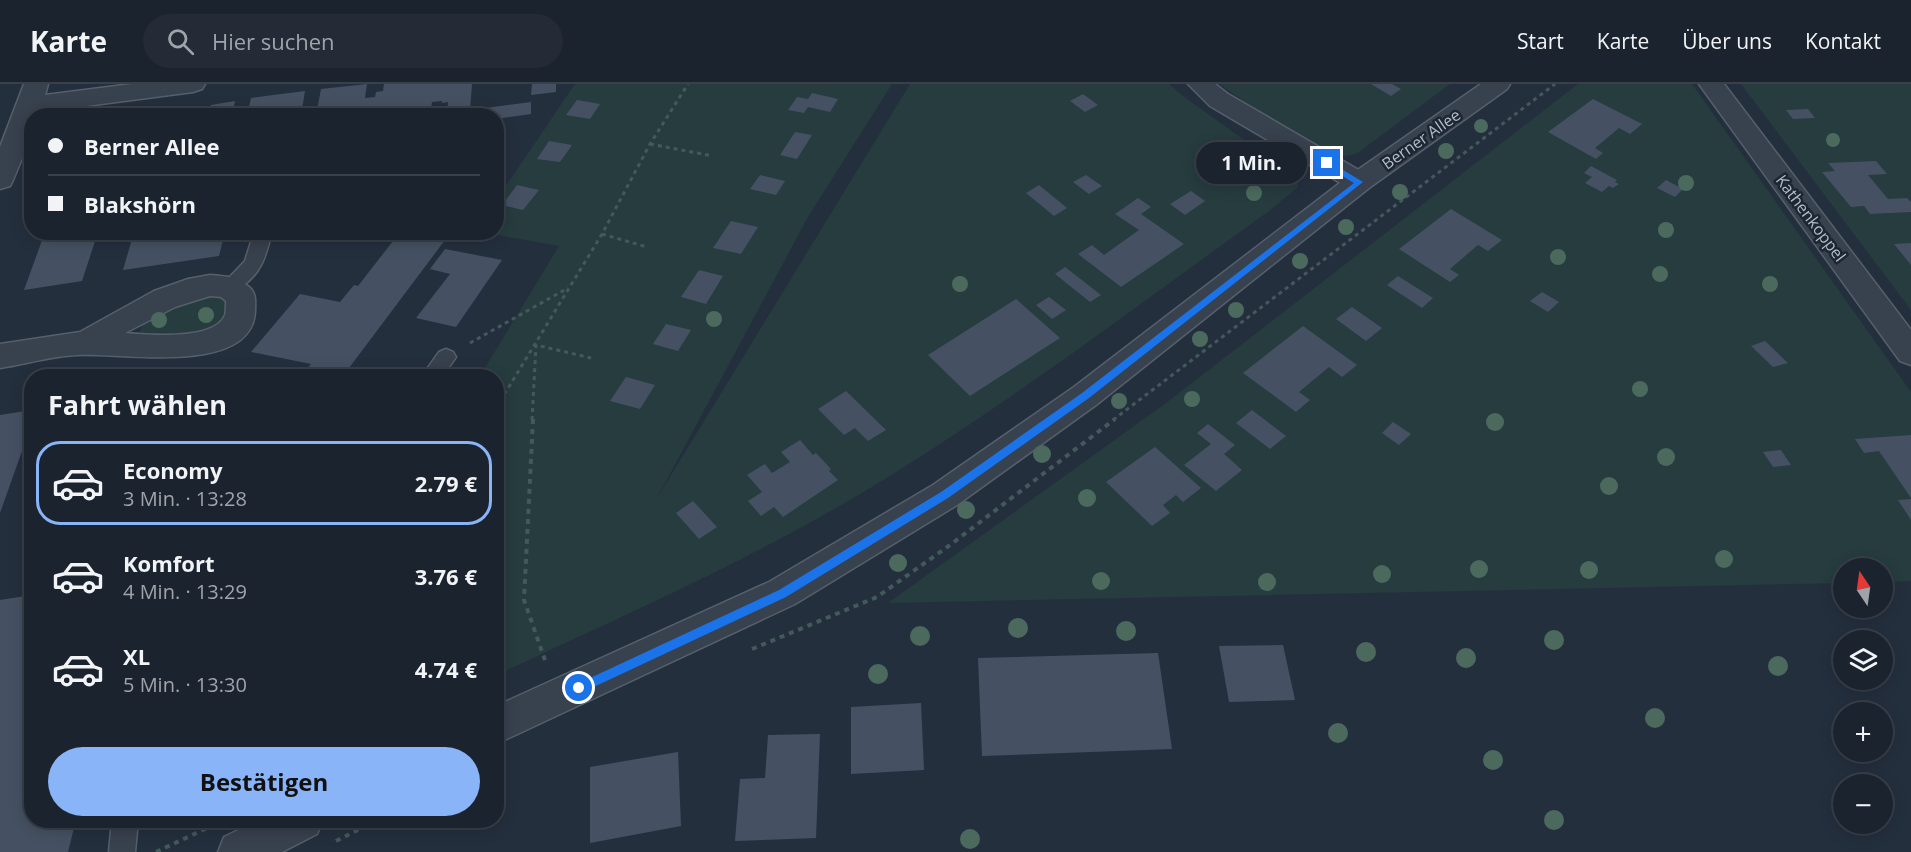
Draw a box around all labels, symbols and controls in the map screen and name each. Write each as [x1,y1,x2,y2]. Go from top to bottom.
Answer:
search box [143,14,563,68]
text: Karte [30,22,107,60]
icon: search [164,25,197,58]
text: Hier suchen [212,26,335,56]
text: Start [1517,27,1564,55]
text: Karte [1597,27,1649,55]
text: Über uns [1682,27,1772,55]
text: Kontakt [1805,27,1881,55]
street label: Berner Allee [1377,104,1465,174]
text: Berner Allee [84,131,220,161]
callout: 1 Min. [1195,142,1306,184]
text: 1 Min. [1221,149,1282,176]
route end [1313,149,1340,176]
street label: Kathenkoppel [1771,170,1851,266]
text: Blakshörn [84,189,196,219]
text: Fahrt wählen [48,386,227,423]
text: Economy [123,455,222,485]
icon: car [51,456,105,510]
text: 2.79 € [415,468,477,498]
text: 3 Min. · 13:28 [123,485,247,512]
text: Komfort [123,548,215,578]
icon: car [51,549,105,603]
north arrow [1833,558,1893,618]
map controls [1833,558,1893,834]
text: 3.76 € [415,561,477,591]
text: 4 Min. · 13:29 [123,578,247,605]
button: layers [1833,630,1893,690]
text: XL [123,641,150,671]
icon: car [51,642,105,696]
text: 4.74 € [415,654,477,684]
text: 5 Min. · 13:30 [123,671,247,698]
route start [565,674,592,701]
button: + [1833,702,1893,762]
button: Bestätigen [48,747,480,816]
button: − [1833,774,1893,834]

